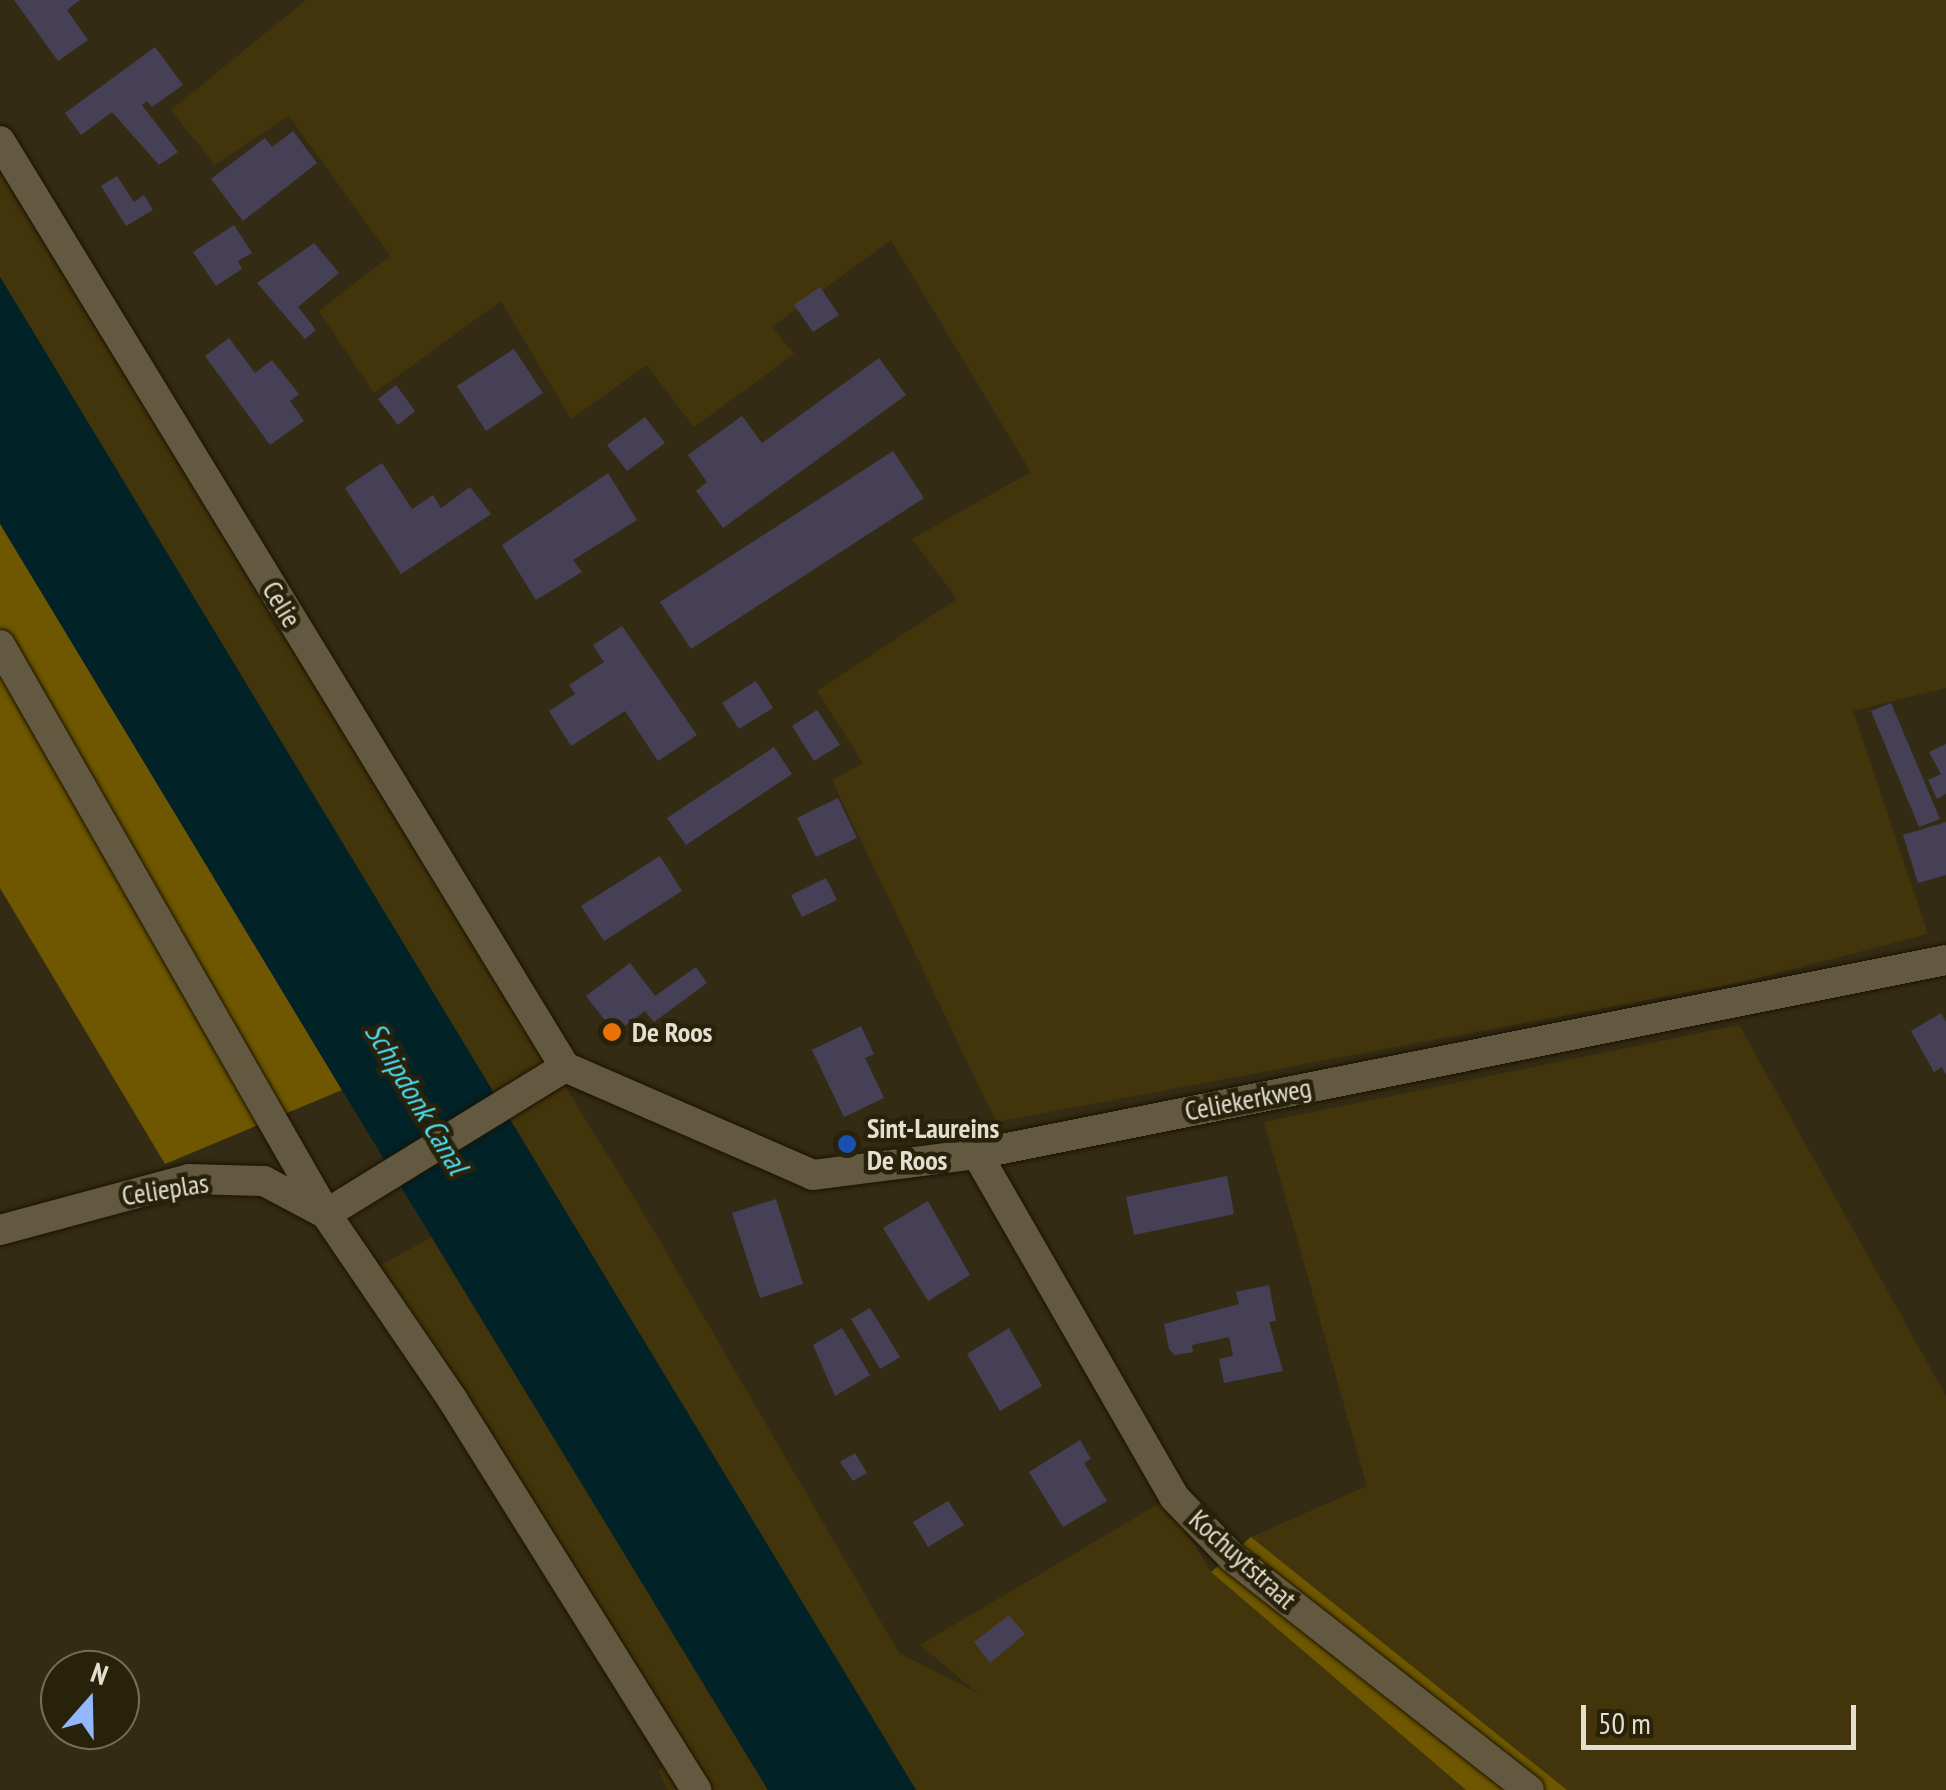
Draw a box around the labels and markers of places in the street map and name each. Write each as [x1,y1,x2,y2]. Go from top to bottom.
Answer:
place label: De Roos [632,1015,712,1049]
marker: De Roos [601,1021,623,1043]
place label: Sint-Laureins De Roos [867,1111,999,1177]
marker: Sint-Laureins De Roos [836,1133,858,1155]

